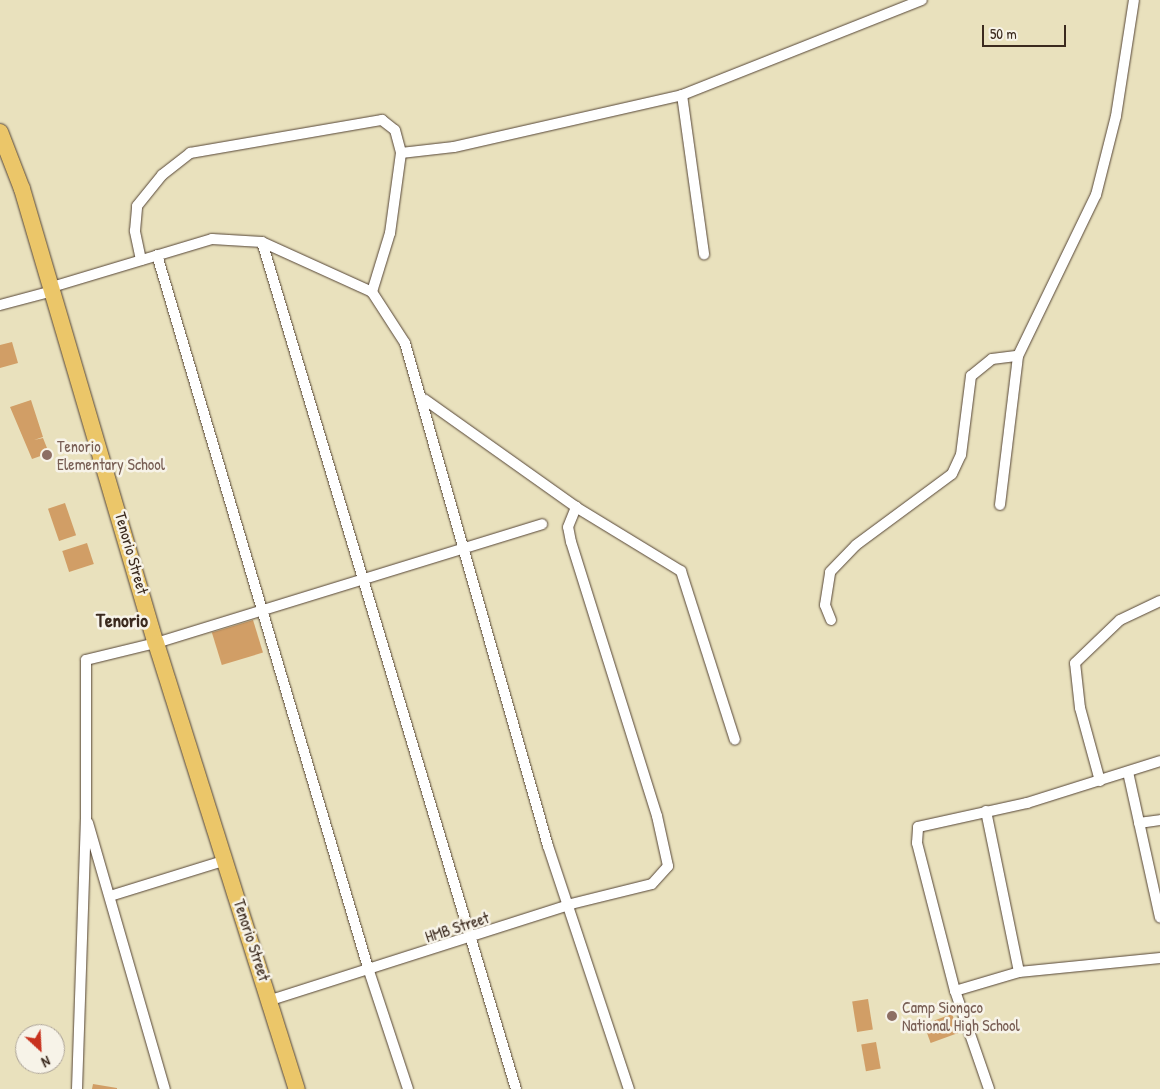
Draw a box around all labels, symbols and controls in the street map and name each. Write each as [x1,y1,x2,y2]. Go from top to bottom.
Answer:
scale bar [985,15,1069,47]
text: 50 m [990,23,1017,44]
place label: Tenorio Elementary School [57,436,165,474]
marker: Tenorio Elementary School [41,449,53,461]
street label: Tenorio Street [111,510,153,596]
district label: Tenorio [96,610,148,632]
street label: Tenorio Street [230,897,274,983]
street label: HMB Street [423,908,491,946]
place label: Camp Siongco National High School [902,997,1020,1035]
marker: Camp Siongco National High School [886,1010,898,1022]
north arrow [15,1024,65,1074]
text: N [39,1052,54,1072]

